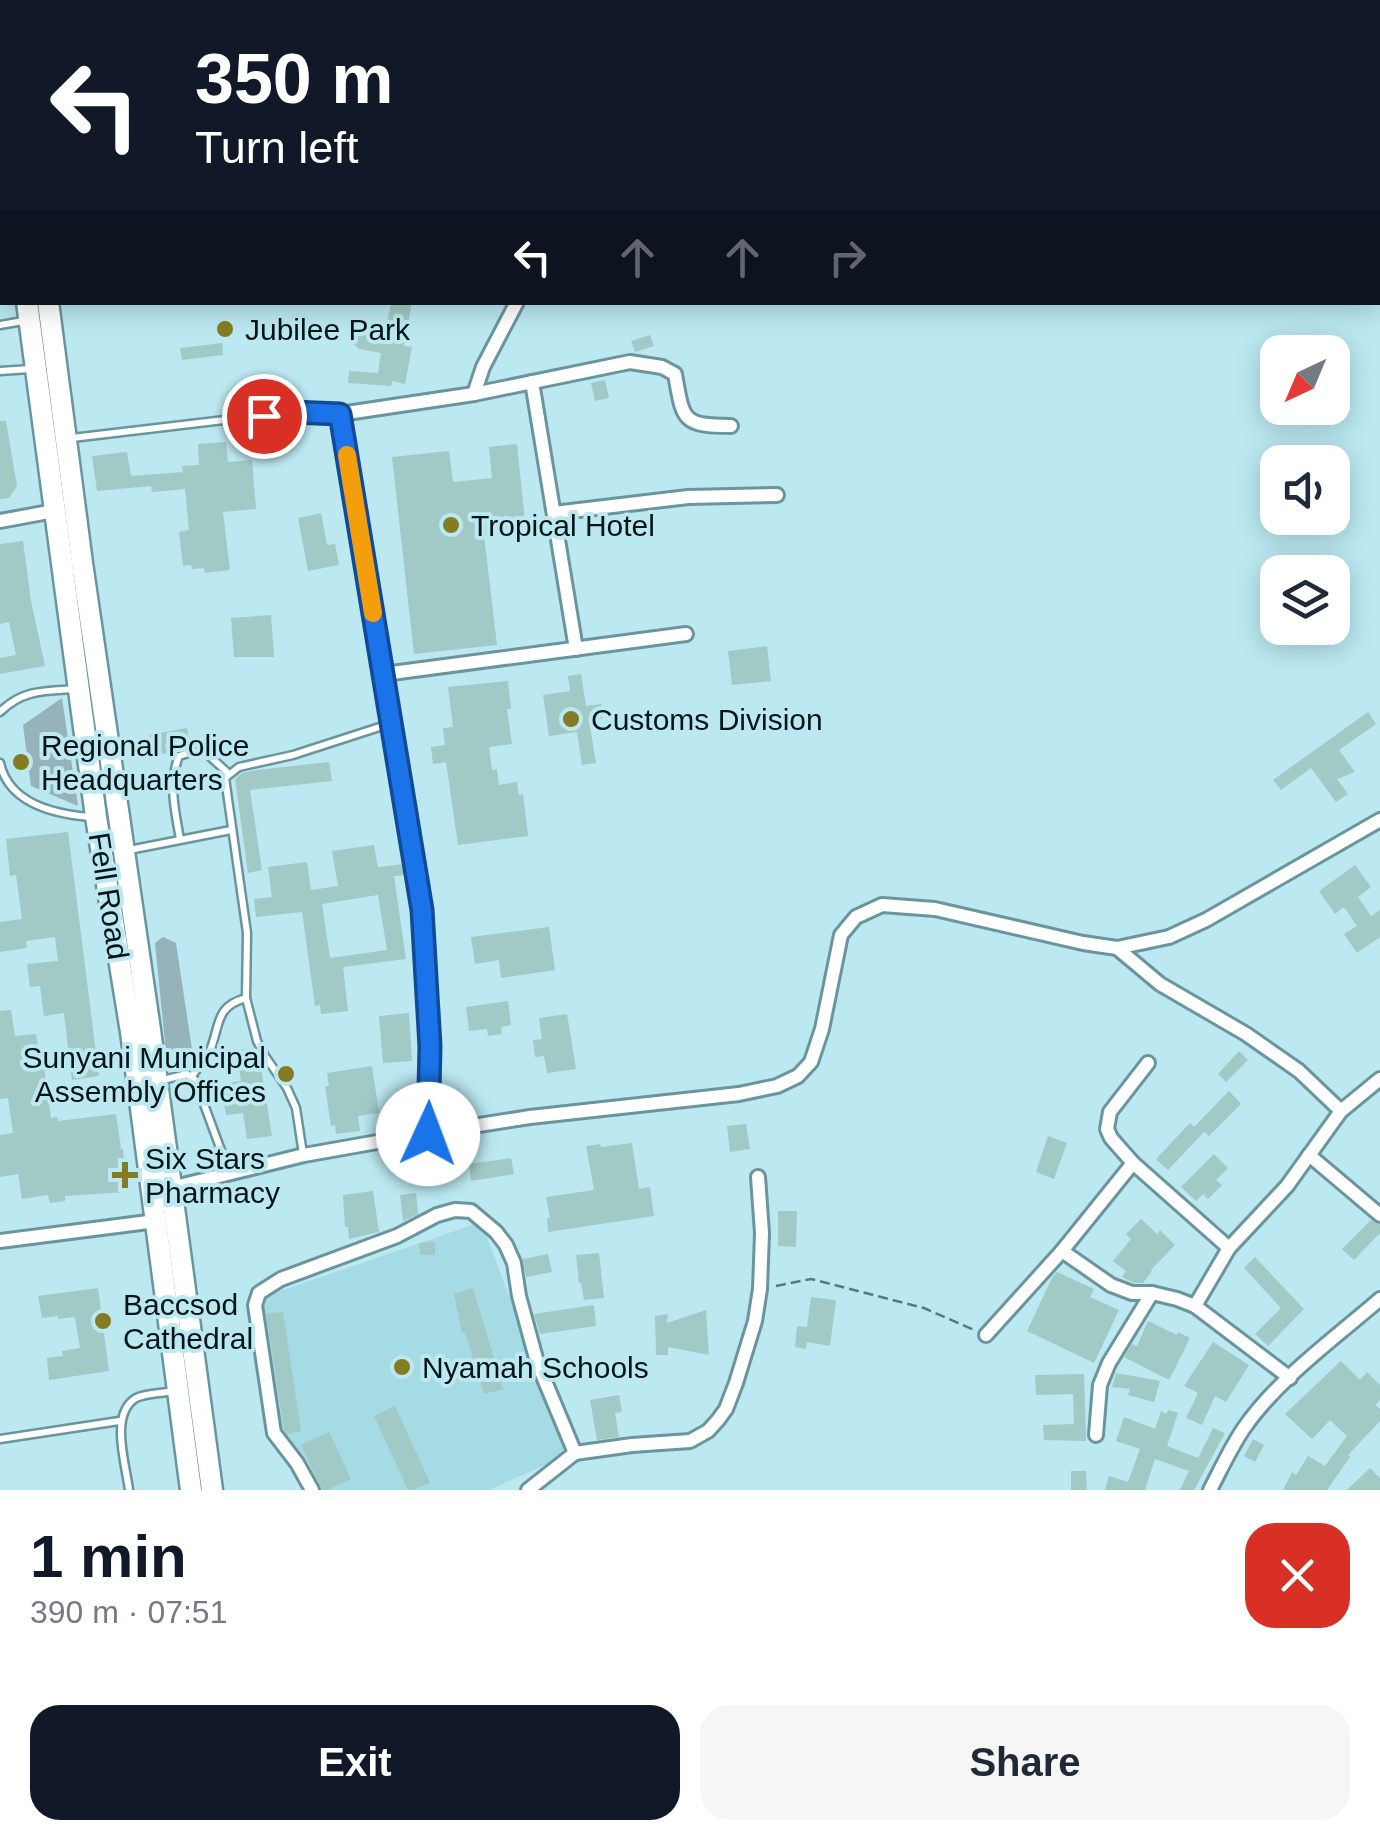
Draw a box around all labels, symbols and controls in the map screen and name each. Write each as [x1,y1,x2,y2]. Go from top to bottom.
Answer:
icon: left [30,40,160,170]
text: 350 m [195,40,393,118]
text: Turn left [195,122,358,173]
icon: left [505,230,560,285]
icon: ahead [610,230,665,285]
icon: ahead [715,230,770,285]
icon: right [820,230,875,285]
place label: Jubilee Park [245,313,411,346]
marker: Jubilee Park [214,318,236,340]
north arrow [1260,335,1350,425]
map controls [1260,335,1350,645]
pin [222,374,307,459]
icon: arrive [237,389,292,444]
button: sound [1260,445,1350,535]
place label: Tropical Hotel [471,509,655,542]
marker: Tropical Hotel [440,514,462,536]
button: layers [1260,555,1350,645]
place label: Customs Division [591,703,823,736]
marker: Customs Division [560,708,582,730]
place label: Regional Police Headquarters [41,729,249,796]
marker: Regional Police Headquarters [10,751,32,773]
street label: Fell Road [83,830,135,962]
place label: Sunyani Municipal Assembly Offices [23,1041,266,1108]
marker: Sunyani Municipal Assembly Offices [275,1063,297,1085]
position arrow [376,1082,480,1186]
place label: Six Stars Pharmacy [145,1142,280,1209]
marker: Six Stars Pharmacy [114,1164,136,1186]
place label: Baccsod Cathedral [123,1288,253,1355]
marker: Baccsod Cathedral [92,1310,114,1332]
place label: Nyamah Schools [422,1351,649,1384]
marker: Nyamah Schools [391,1356,413,1378]
text: 1 min [30,1523,187,1590]
button: close [1245,1523,1350,1628]
text: 390 m · 07:51 [30,1594,227,1630]
button: Exit [30,1705,680,1820]
button: Share [700,1705,1350,1820]

